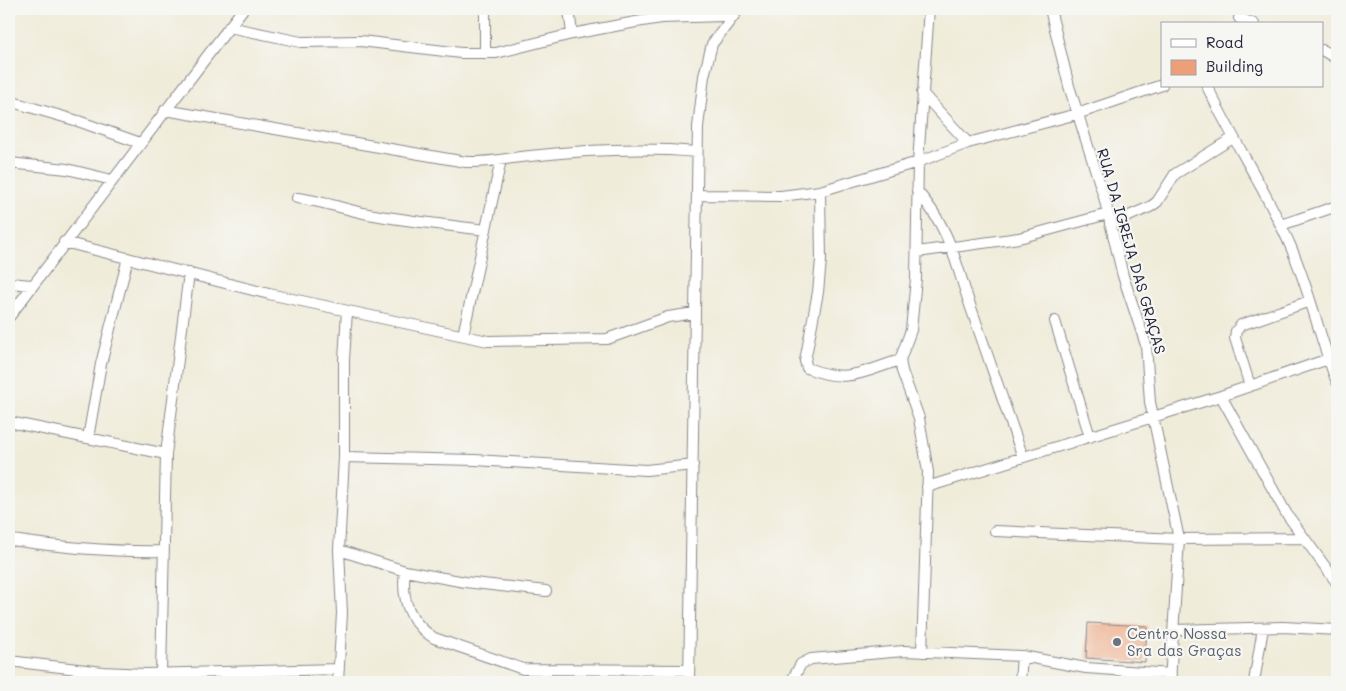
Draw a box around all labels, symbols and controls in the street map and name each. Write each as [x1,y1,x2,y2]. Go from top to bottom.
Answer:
legend [1161,22,1324,88]
text: Road [1206,32,1243,52]
text: Building [1206,56,1263,76]
street label: RUA DA IGREJA DAS GRAÇAS [1093,146,1171,356]
place label: Centro Nossa Sra das Graças [1127,623,1242,660]
marker: Centro Nossa Sra das Graças [1111,636,1123,648]

